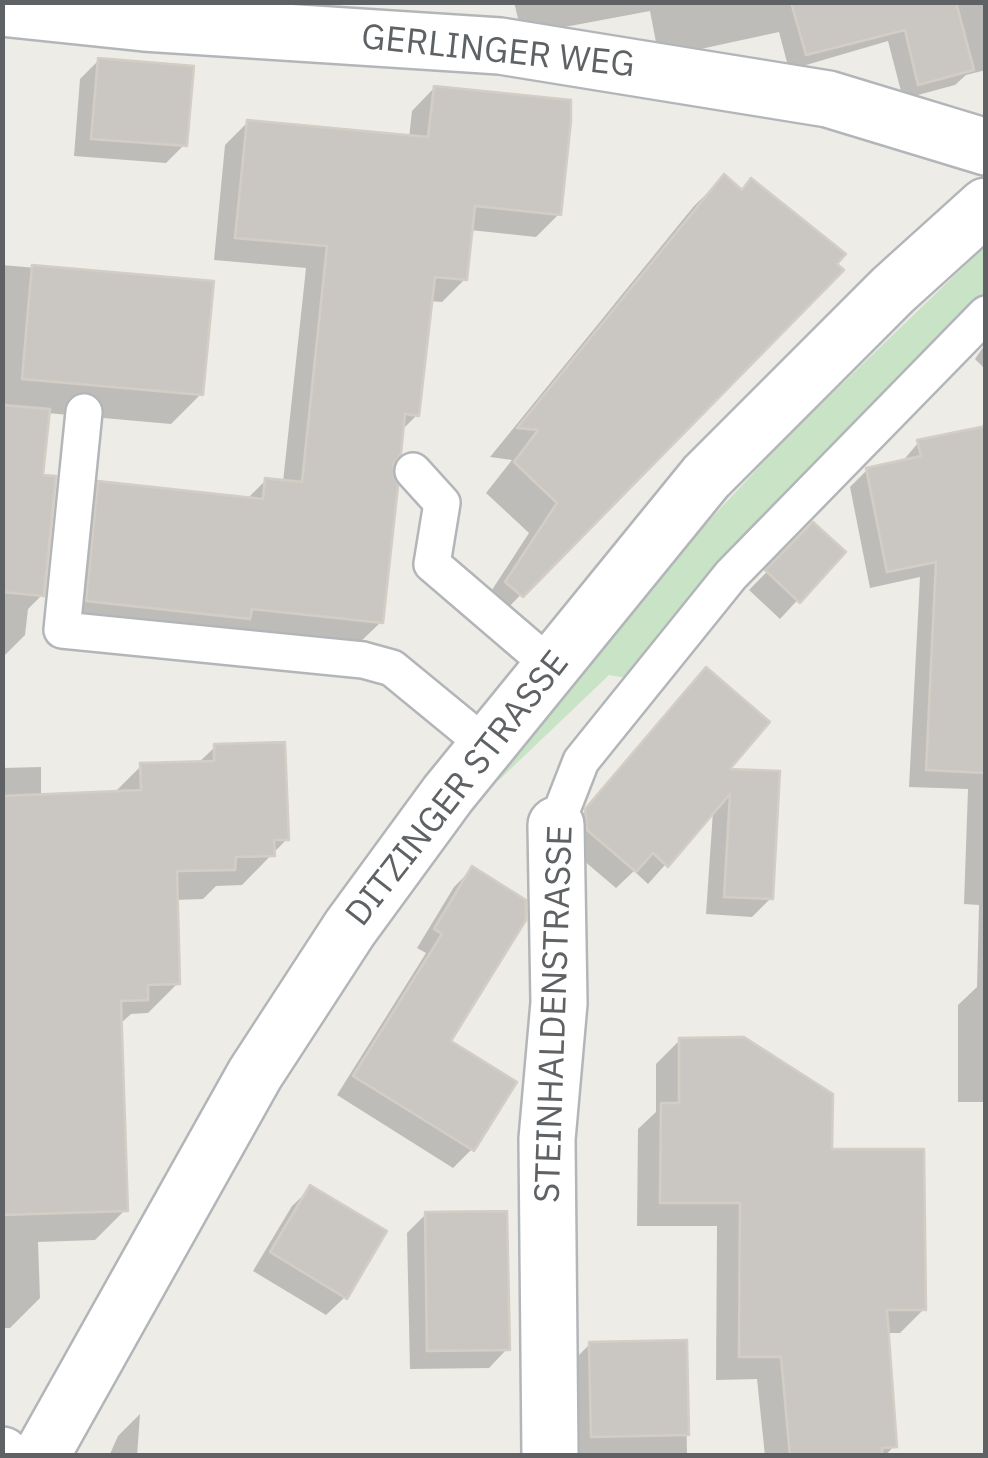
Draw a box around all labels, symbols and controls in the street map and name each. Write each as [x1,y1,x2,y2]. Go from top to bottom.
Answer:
street label: GERLINGER WEG [359,17,637,87]
street label: DITZINGER STRASSE [338,643,578,935]
street label: STEINHALDENSTRASSE [527,824,583,1204]

